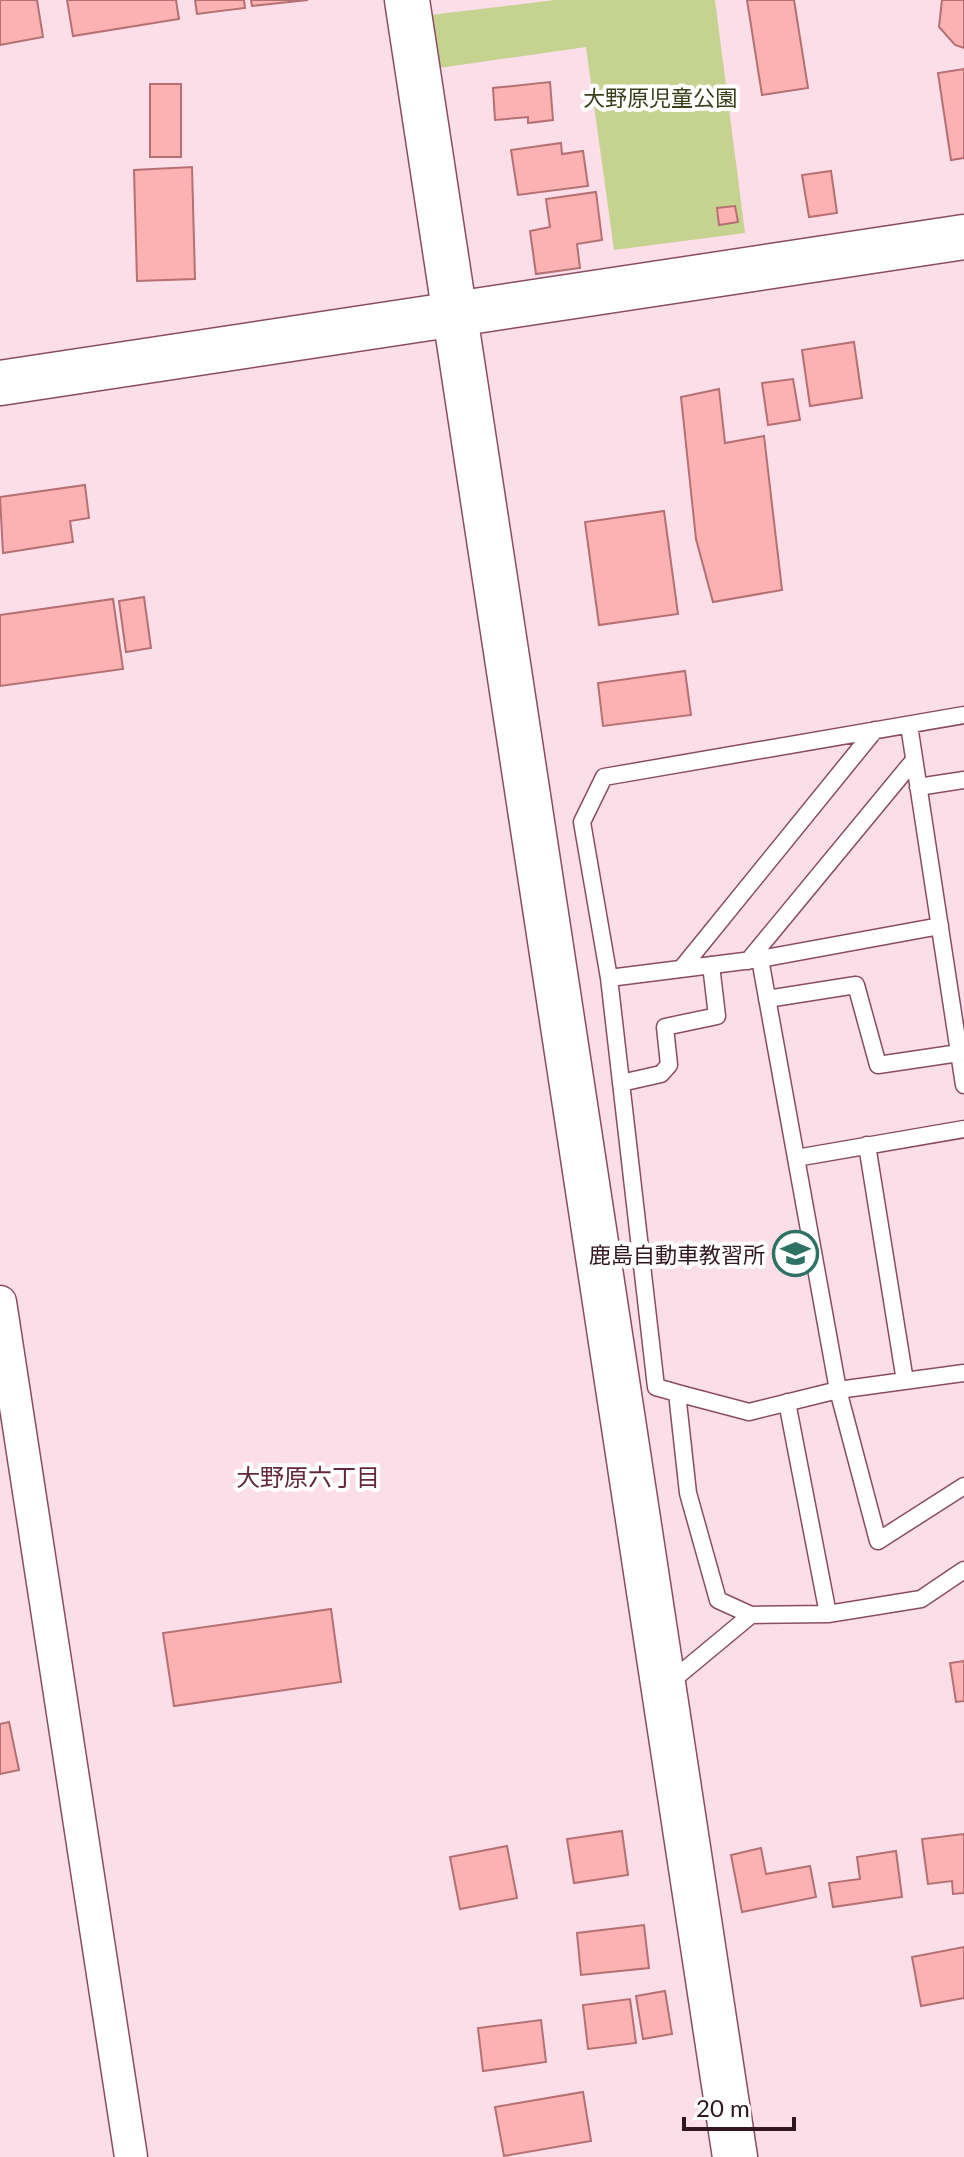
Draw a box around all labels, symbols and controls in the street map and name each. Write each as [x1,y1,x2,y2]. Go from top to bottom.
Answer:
park label: 大野原児童公園 [583,84,737,111]
school or university icon: 鹿島自動車教習所 [772,1230,820,1278]
place label: 鹿島自動車教習所 [589,1241,765,1268]
district label: 大野原六丁目 [236,1462,380,1491]
scale bar [684,2081,794,2131]
text: 20 m [696,2093,750,2122]

